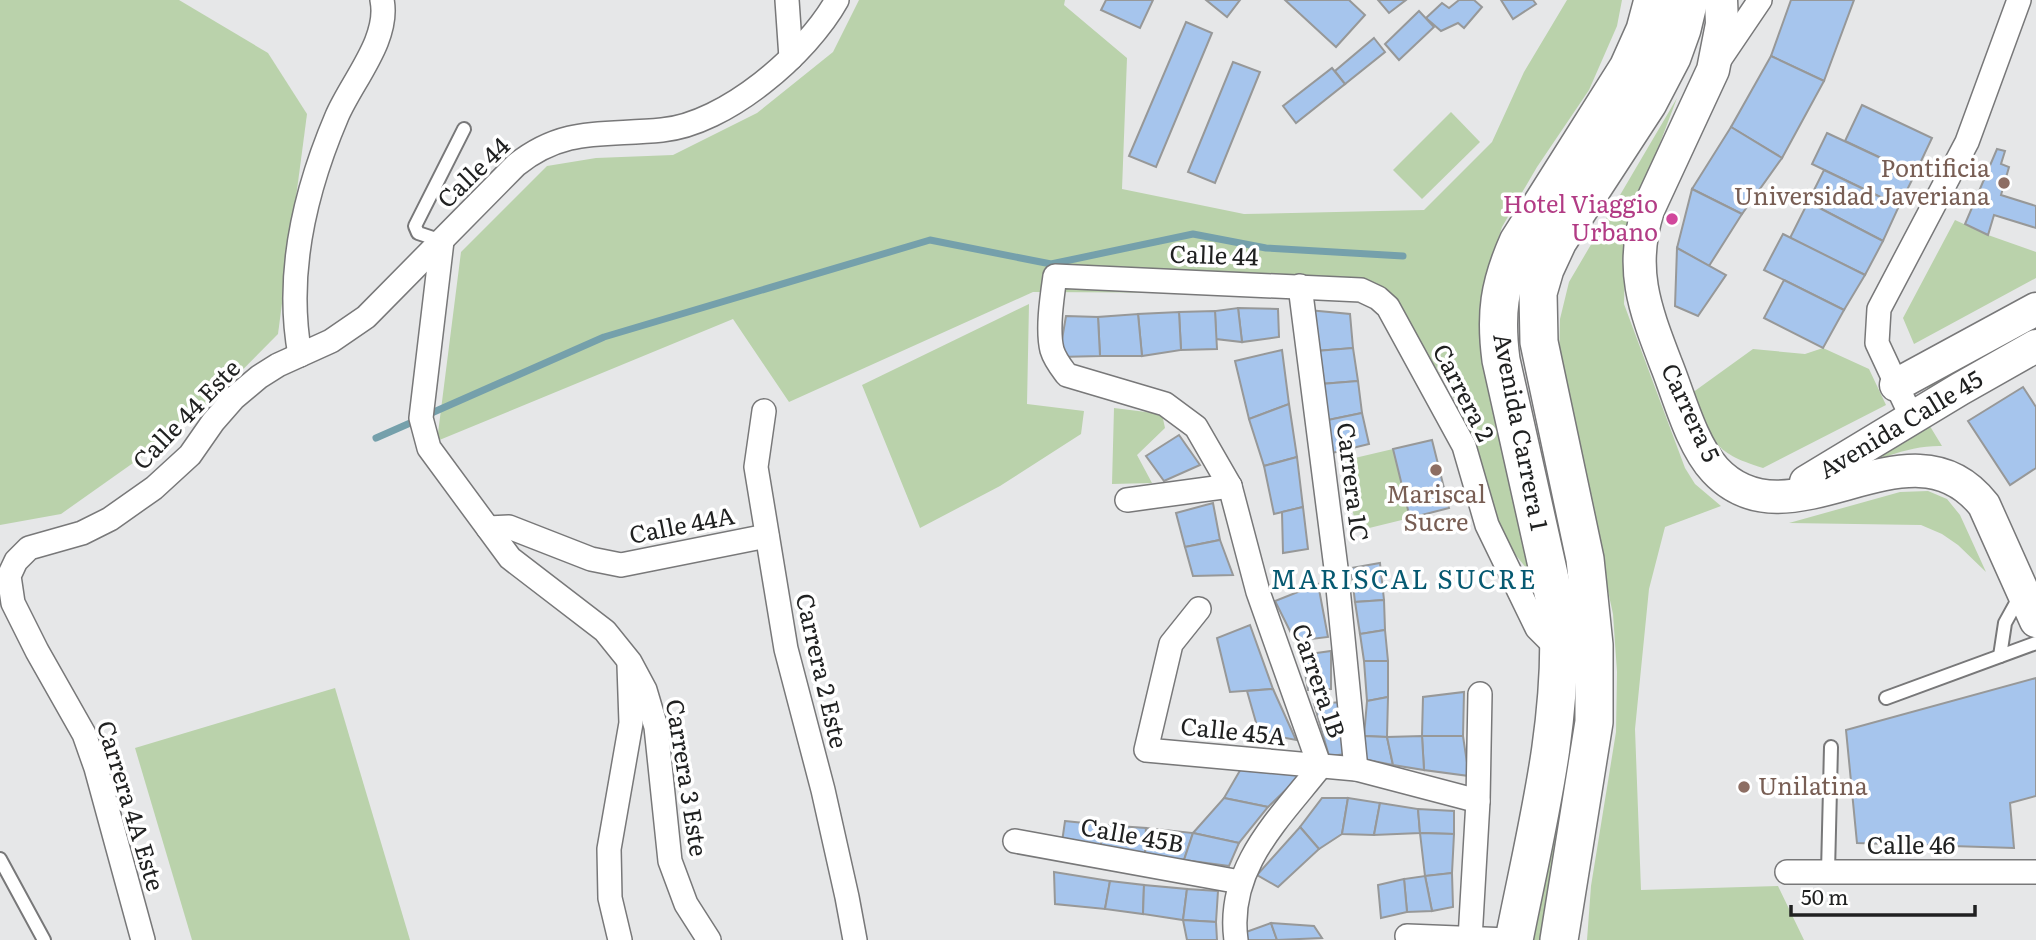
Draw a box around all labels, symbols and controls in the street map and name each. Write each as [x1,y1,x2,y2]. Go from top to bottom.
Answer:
street label: Calle 44 [428,128,516,215]
place label: Pontificia Universidad Javeriana [1734,149,1990,212]
marker: Pontificia Universidad Javeriana [1996,175,2012,191]
place label: Hotel Viaggio Urbano [1503,185,1658,248]
marker: Hotel Viaggio Urbano [1664,211,1680,227]
street label: Calle 44 [1169,234,1259,273]
street label: Avenida Carrera 1 [1486,330,1559,533]
street label: Carrera 2 [1426,337,1505,447]
street label: Calle 44 Este [123,350,247,476]
street label: Carrera 5 [1654,357,1730,467]
street label: Avenida Calle 45 [1811,360,1988,486]
street label: Carrera 1C [1330,420,1379,543]
marker: Mariscal Sucre [1428,462,1444,478]
place label: Mariscal Sucre [1386,475,1486,538]
street label: Calle 44A [626,496,738,551]
district label: MARISCAL SUCRE [1271,558,1537,597]
street label: Carrera 2 Este [789,590,858,751]
street label: Carrera 1B [1285,618,1356,742]
street label: Carrera 3 Este [659,696,718,859]
street label: Calle 45A [1179,707,1288,752]
street label: Carrera 4A Este [90,716,175,895]
place label: Unilatina [1758,767,1868,802]
marker: Unilatina [1736,779,1752,795]
street label: Calle 45B [1078,807,1187,860]
street label: Calle 46 [1867,826,1955,861]
scale bar [1791,874,1975,918]
text: 50 m [1801,880,1848,911]

